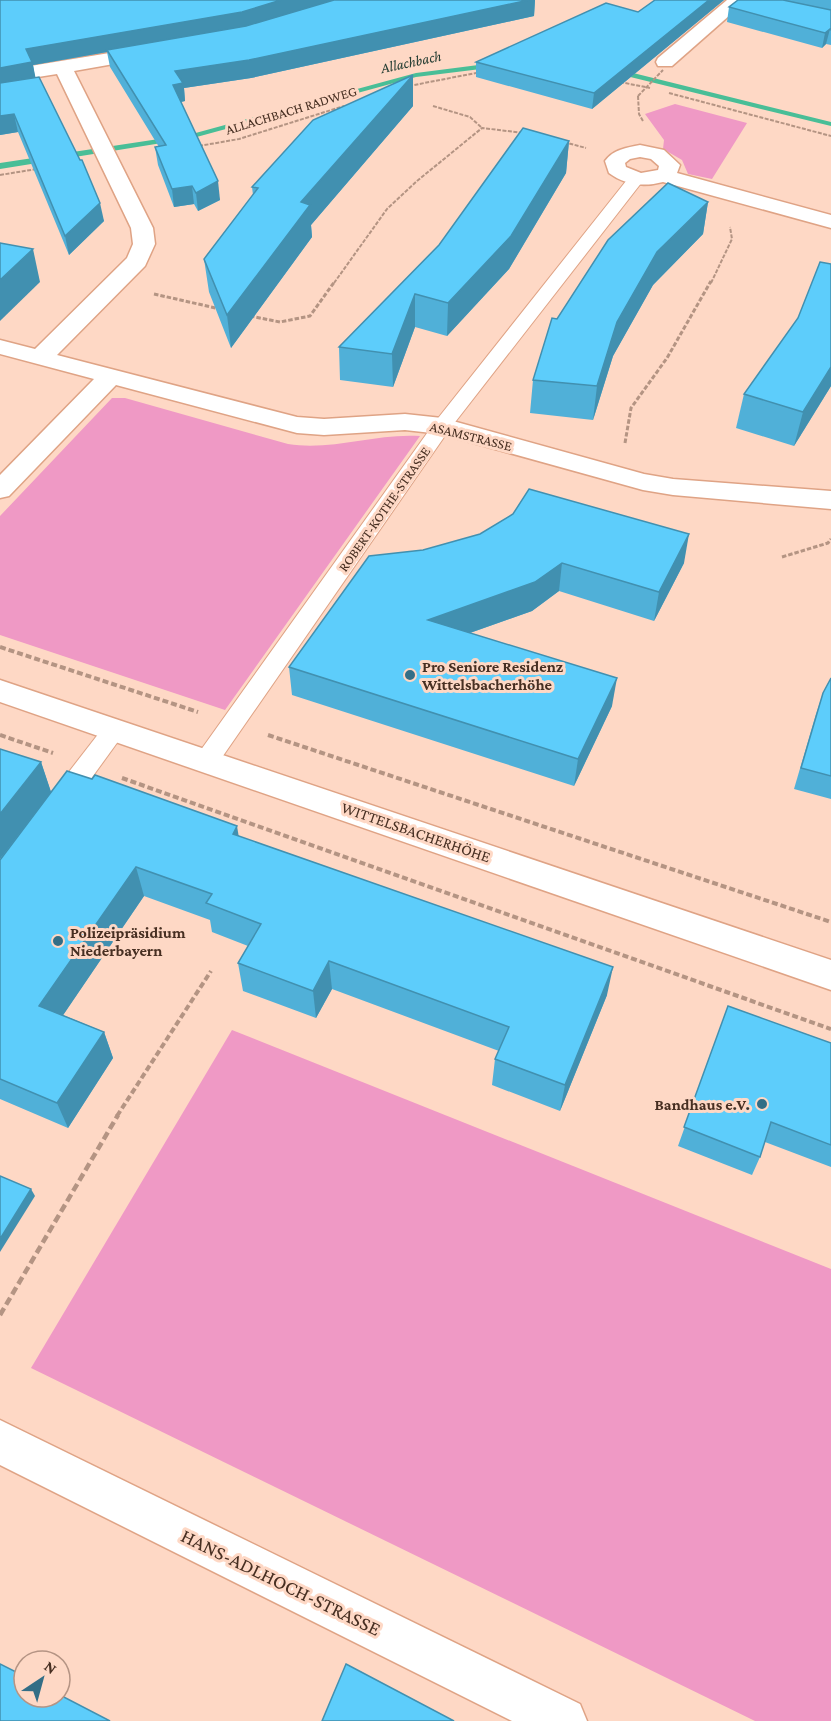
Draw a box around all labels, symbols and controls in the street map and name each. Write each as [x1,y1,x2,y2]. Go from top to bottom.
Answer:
water label: Allachbach [378,48,443,76]
street label: ALLACHBACH RADWEG [223,82,359,138]
street label: ASAMSTRASSE [428,418,514,454]
street label: ROBERT-KOTHE-STRASSE [335,443,433,575]
place label: Pro Seniore Residenz Wittelsbacherhöhe [421,658,564,693]
marker: Pro Seniore Residenz Wittelsbacherhöhe [403,668,417,682]
street label: WITTELSBACHERHÖHE [339,798,493,866]
place label: Polizeipräsidium Niederbayern [70,924,186,959]
marker: Polizeipräsidium Niederbayern [51,934,65,948]
place label: Bandhaus e.V. [654,1096,750,1113]
marker: Bandhaus e.V. [755,1097,769,1111]
street label: HANS-ADLHOCH-STRASSE [178,1524,384,1640]
north arrow [12,1649,72,1709]
text: N [41,1657,60,1677]

